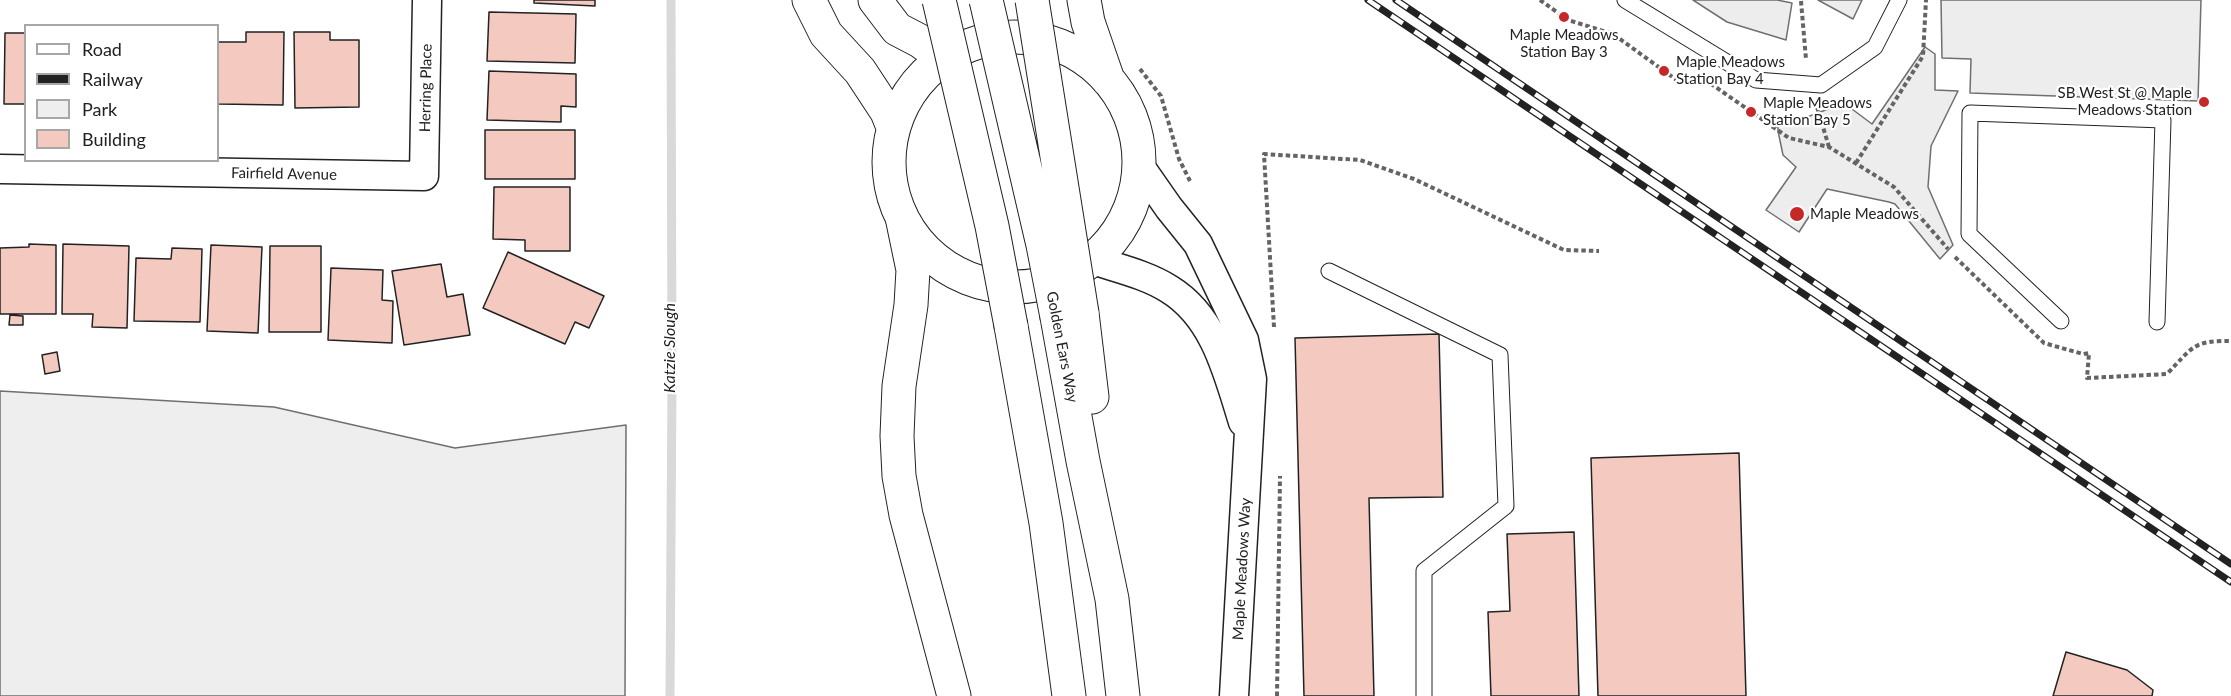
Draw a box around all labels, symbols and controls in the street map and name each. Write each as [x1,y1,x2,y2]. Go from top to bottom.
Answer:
marker: Maple Meadows Station Bay 3 [1557,10,1571,24]
legend [24,24,219,162]
place label: Maple Meadows Station Bay 3 [1510,26,1618,61]
text: Road [82,38,122,60]
street label: Herring Place [416,44,436,132]
place label: Maple Meadows Station Bay 4 [1676,53,1785,88]
marker: Maple Meadows Station Bay 4 [1657,64,1671,78]
text: Railway [82,68,143,90]
place label: SB West St @ Maple Meadows Station [2058,84,2192,119]
place label: Maple Meadows Station Bay 5 [1763,94,1872,129]
marker: SB West St @ Maple Meadows Station [2197,95,2211,109]
text: Park [82,98,117,120]
marker: Maple Meadows Station Bay 5 [1744,105,1758,119]
text: Building [82,128,146,150]
street label: Fairfield Avenue [231,164,337,184]
marker: Maple Meadows [1788,205,1806,223]
place label: Maple Meadows [1810,205,1919,223]
street label: Golden Ears Way [1042,290,1082,404]
water label: Katzie Slough [660,303,680,393]
street label: Maple Meadows Way [1229,497,1255,641]

